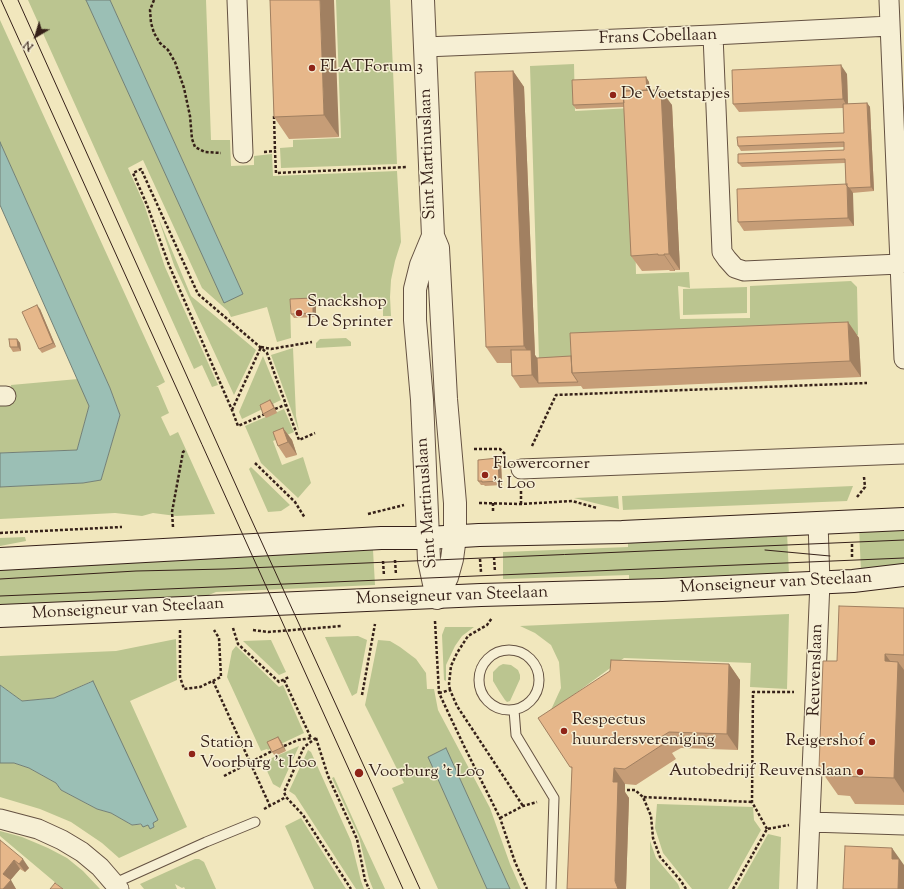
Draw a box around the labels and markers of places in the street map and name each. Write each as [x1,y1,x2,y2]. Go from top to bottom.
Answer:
place label: FLATForum 3 [320,58,423,78]
marker: FLATForum 3 [307,63,317,73]
place label: De Voetstapjes [621,85,730,105]
marker: De Voetstapjes [608,90,618,100]
place label: Snackshop De Sprinter [307,293,393,333]
marker: Snackshop De Sprinter [294,308,304,318]
place label: Flowercorner 't Loo [493,455,590,495]
marker: Flowercorner 't Loo [480,470,490,480]
place label: Respectus huurdersvereniging [572,711,715,751]
marker: Respectus huurdersvereniging [559,726,569,736]
place label: Reigershof [785,732,864,752]
place label: Station Voorburg 't Loo [200,734,317,774]
marker: Reigershof [867,737,877,747]
marker: Station Voorburg 't Loo [187,749,197,759]
place label: Autobedrijf Reuvenslaan [669,762,852,782]
place label: Voorburg 't Loo [368,763,485,783]
marker: Voorburg 't Loo [353,767,365,779]
marker: Autobedrijf Reuvenslaan [855,767,865,777]

